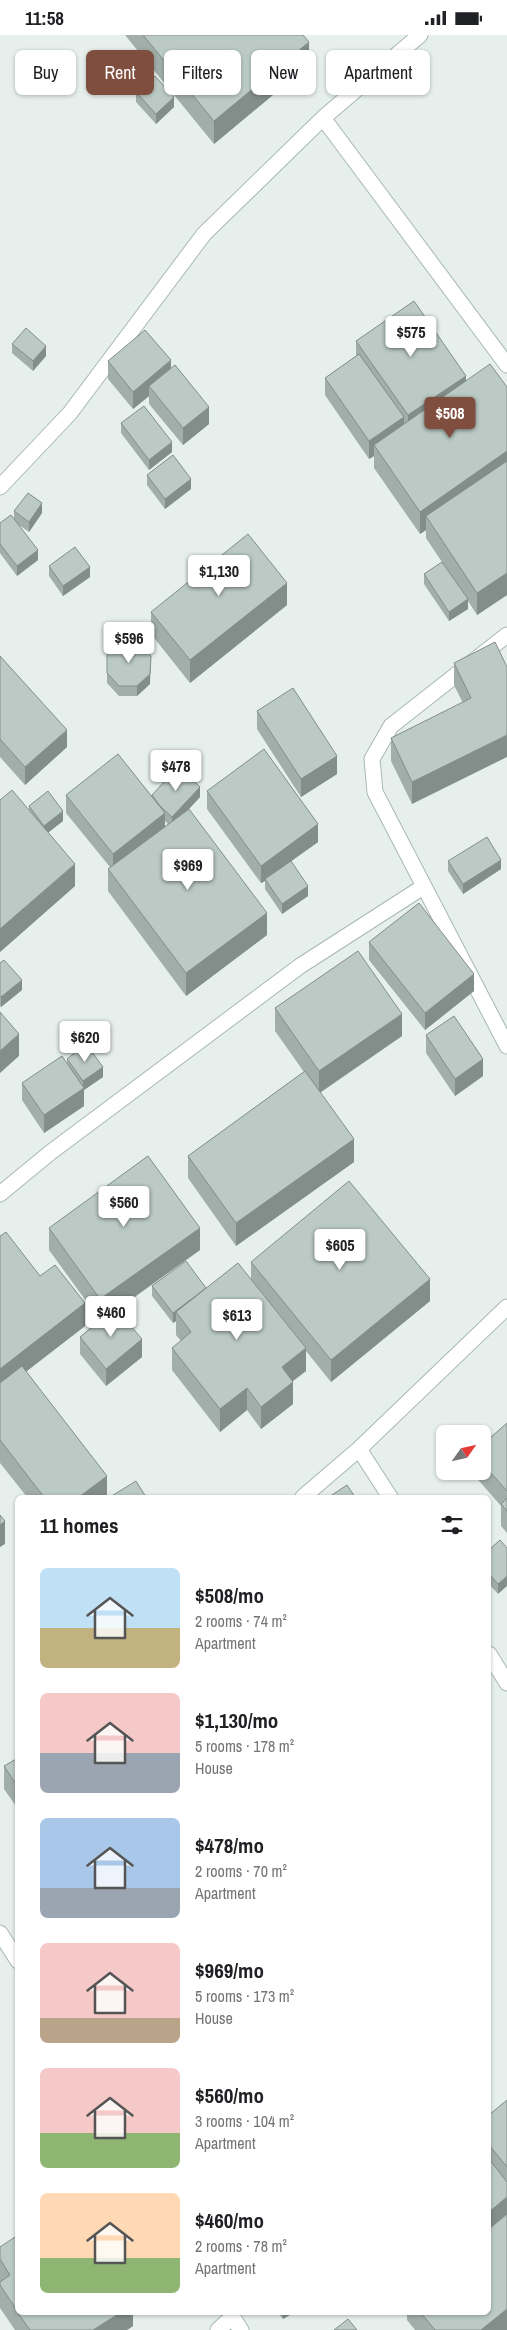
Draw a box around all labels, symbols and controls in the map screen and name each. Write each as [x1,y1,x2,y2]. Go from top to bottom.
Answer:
text: 11:58 [25,5,64,31]
chip: Buy [15,50,76,95]
chip: Rent [86,50,154,95]
chip: Filters [164,50,241,95]
chip: New [251,50,316,95]
chip: Apartment [326,50,430,95]
pin: $575 [381,315,441,358]
text: $575 [396,321,426,343]
pin: $508 [420,397,480,439]
text: $508 [435,402,465,424]
pin: $1,130 [178,555,260,597]
text: $1,130 [199,560,239,582]
pin: $596 [99,621,159,664]
text: $596 [114,627,144,649]
pin: $478 [146,749,206,792]
text: $478 [161,755,191,777]
pin: $969 [158,849,218,891]
text: $969 [173,854,203,876]
pin: $620 [55,1021,115,1063]
text: $620 [70,1026,100,1048]
pin: $560 [94,1185,154,1228]
text: $560 [109,1191,139,1213]
pin: $605 [310,1229,370,1271]
text: $605 [325,1234,355,1256]
pin: $460 [81,1295,141,1338]
pin: $613 [207,1299,267,1341]
text: $460 [96,1301,126,1323]
text: $613 [222,1304,252,1326]
north arrow [436,1425,491,1480]
map controls [436,1425,491,1480]
text: 11 homes [40,1511,119,1540]
icon: filters [438,1511,466,1539]
text: $508/mo [195,1581,264,1610]
icon: home [80,1588,140,1648]
text: 2 rooms · 74 m² [195,1610,287,1632]
text: Apartment [195,1632,256,1654]
text: $1,130/mo [195,1706,278,1735]
icon: home [80,1713,140,1773]
text: 5 rooms · 178 m² [195,1735,294,1757]
text: House [195,1757,233,1779]
text: $478/mo [195,1831,264,1860]
icon: home [80,1838,140,1898]
text: 2 rooms · 70 m² [195,1860,287,1882]
text: Apartment [195,1882,256,1904]
text: $969/mo [195,1956,264,1985]
icon: home [80,1963,140,2023]
text: 5 rooms · 173 m² [195,1985,294,2007]
text: House [195,2007,233,2029]
text: $560/mo [195,2081,264,2110]
icon: home [80,2088,140,2148]
text: 3 rooms · 104 m² [195,2110,294,2132]
text: Apartment [195,2132,256,2154]
text: $460/mo [195,2206,264,2235]
icon: home [80,2213,140,2273]
text: 2 rooms · 78 m² [195,2235,287,2257]
text: Apartment [195,2257,256,2279]

